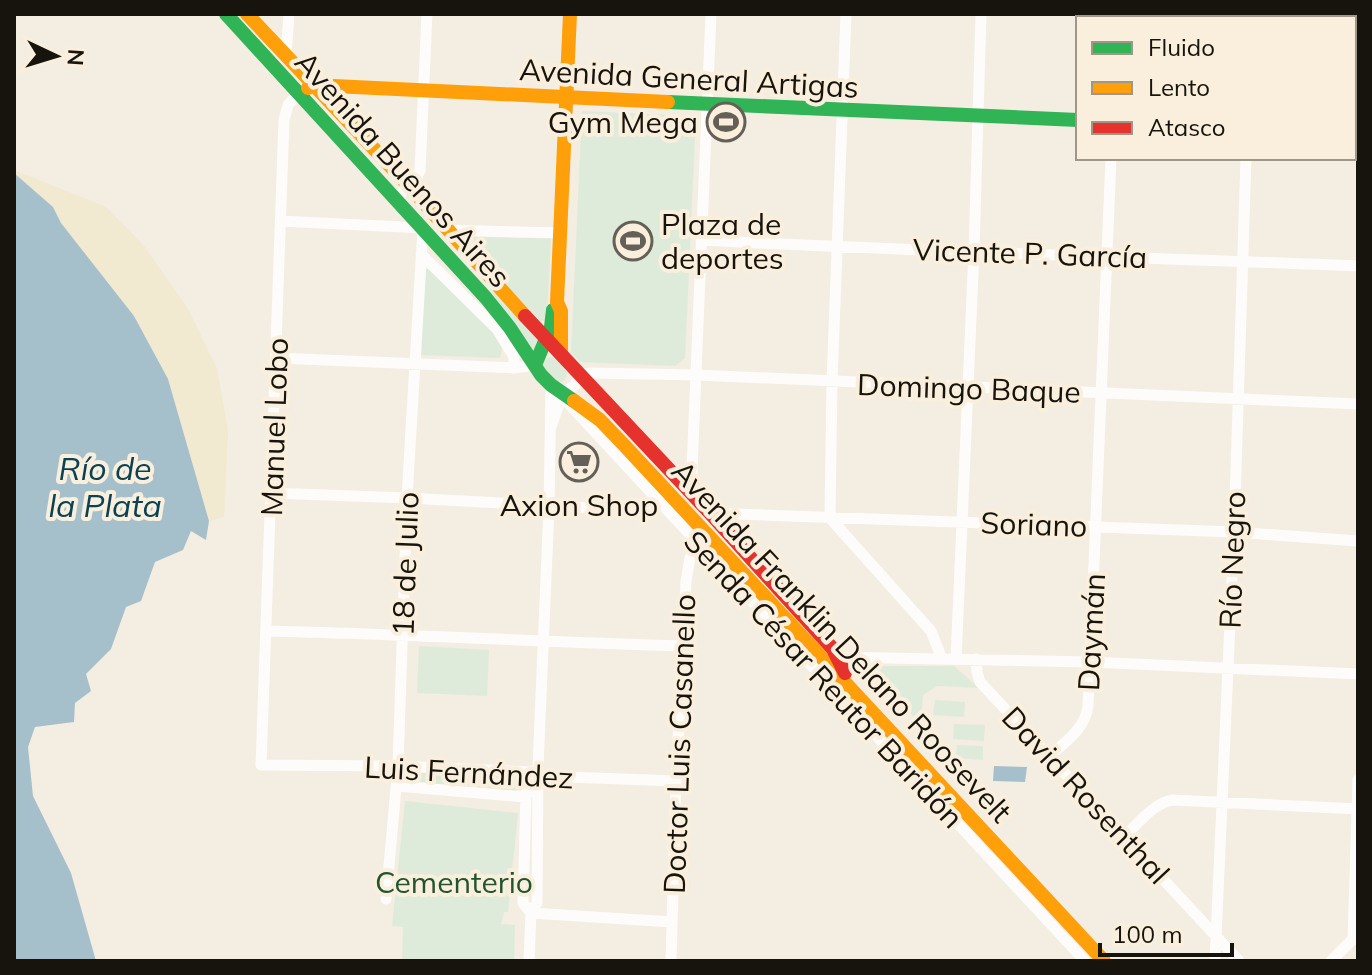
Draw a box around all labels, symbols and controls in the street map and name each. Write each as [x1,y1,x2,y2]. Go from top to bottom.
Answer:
north arrow [16,16,96,96]
legend [1076,16,1356,160]
text: Fluido [1148,32,1215,62]
street label: Avenida Buenos Aires [287,43,519,295]
text: N [61,48,90,67]
street label: Avenida General Artigas [518,50,860,106]
text: Lento [1148,72,1210,102]
sports icon: Gym Mega [705,101,747,143]
place label: Gym Mega [548,103,698,141]
text: Atasco [1148,112,1225,142]
place label: Plaza de deportes [661,205,784,277]
sports icon: Plaza de deportes [612,220,654,262]
street label: Vicente P. García [912,230,1148,276]
street label: Manuel Lobo [252,337,296,517]
street label: Domingo Baque [857,365,1081,411]
supermarket icon: Axion Shop [558,441,600,483]
water label: Río de la Plata [48,448,162,525]
street label: Avenida Franklin Delano Roosevelt [664,452,1020,830]
place label: Axion Shop [500,486,658,524]
street label: 18 de Julio [383,491,427,637]
street label: Río Negro [1211,491,1253,629]
street label: Soriano [980,503,1088,545]
street label: Senda César Reutor Baridón [676,522,972,836]
street label: Daymán [1069,572,1113,692]
street label: Doctor Luis Casanello [655,593,703,895]
street label: David Rosenthal [994,698,1178,892]
street label: Luis Fernández [363,748,575,796]
park label: Cementerio [375,863,533,901]
scale bar [1100,907,1232,957]
text: 100 m [1112,919,1183,949]

